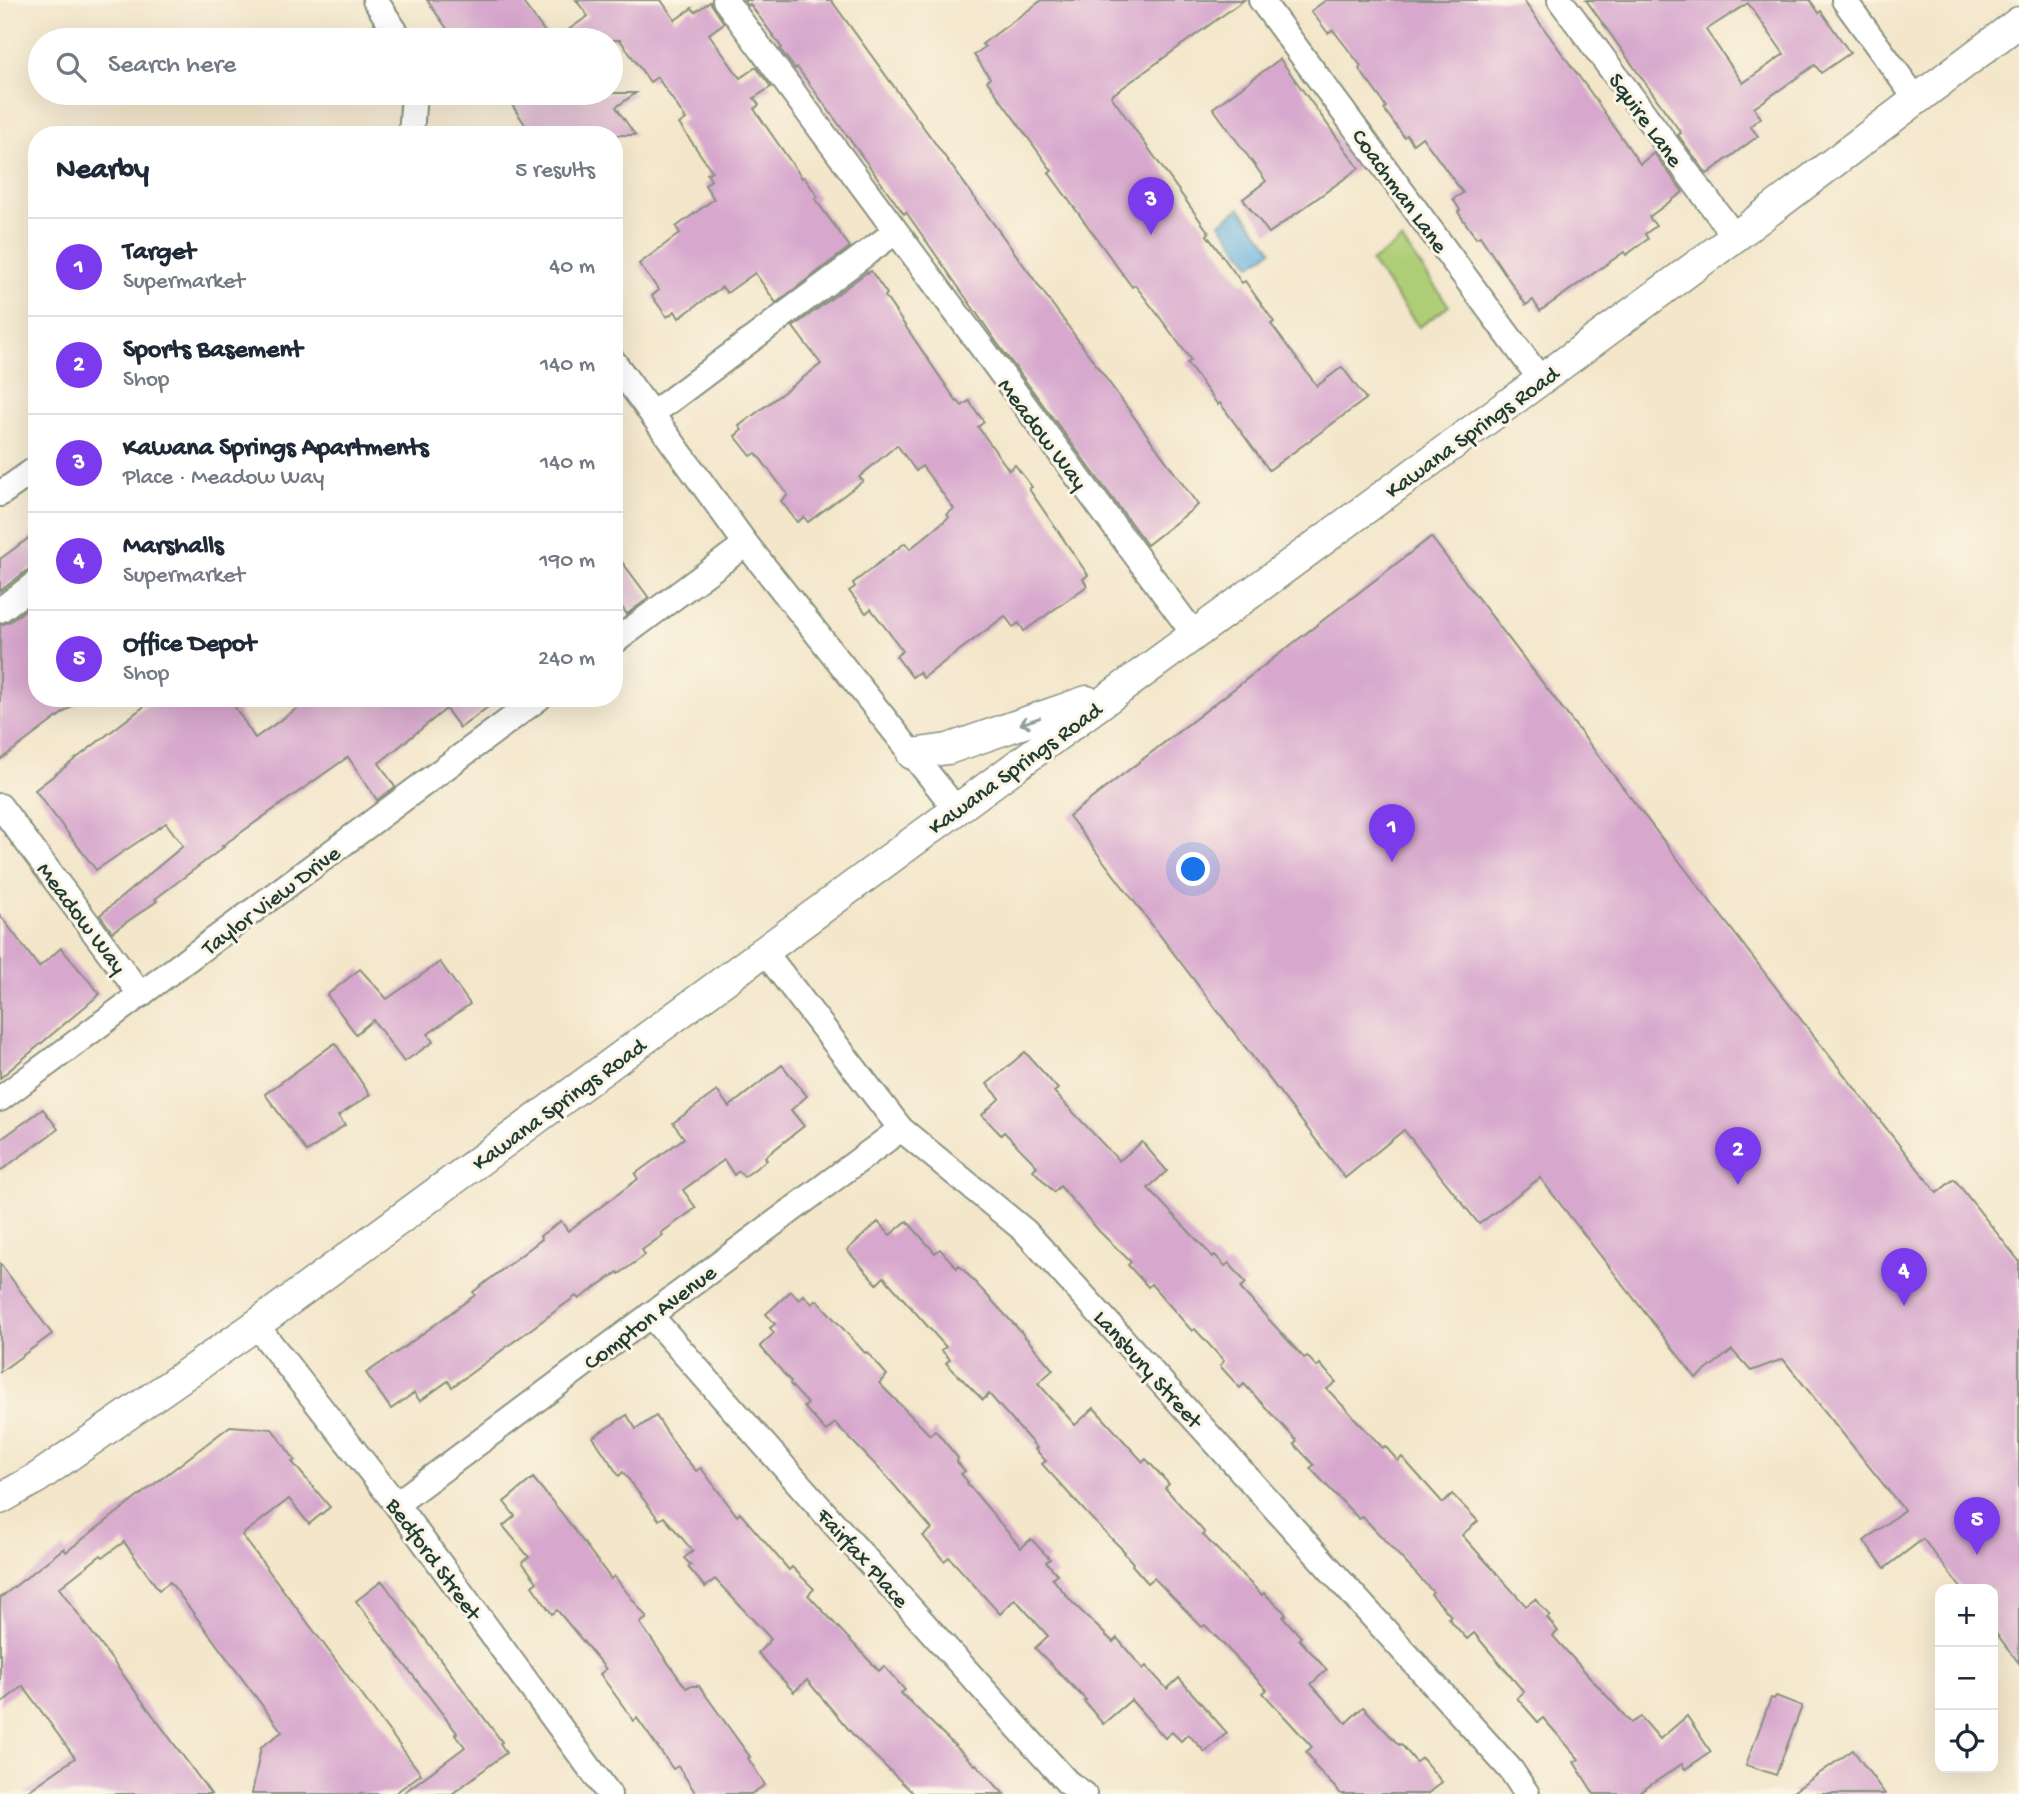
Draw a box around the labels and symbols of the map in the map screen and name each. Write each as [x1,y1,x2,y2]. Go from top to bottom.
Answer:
street label: Squire Lane [1601,69,1688,174]
street label: Coachman Lane [1344,125,1453,260]
pin: 3 [1128,177,1174,235]
street label: Kawana Springs Road [1381,361,1567,506]
street label: Meadow Way [990,374,1092,496]
street label: Kawana Springs Road [924,697,1110,842]
one-way arrow [1019,716,1041,728]
pin: 1 [1369,804,1415,862]
street label: Taylor View Drive [196,840,348,964]
your location [1176,852,1210,886]
street label: Meadow Way [29,858,131,980]
street label: Kawana Springs Road [468,1033,654,1178]
pin: 2 [1715,1127,1761,1185]
pin: 4 [1881,1248,1927,1306]
street label: Compton Avenue [580,1260,724,1377]
street label: Lansbury Street [1086,1306,1208,1436]
street label: Bedford Street [378,1493,486,1628]
pin: 5 [1954,1497,2000,1555]
street label: Fairfax Place [809,1503,914,1616]

